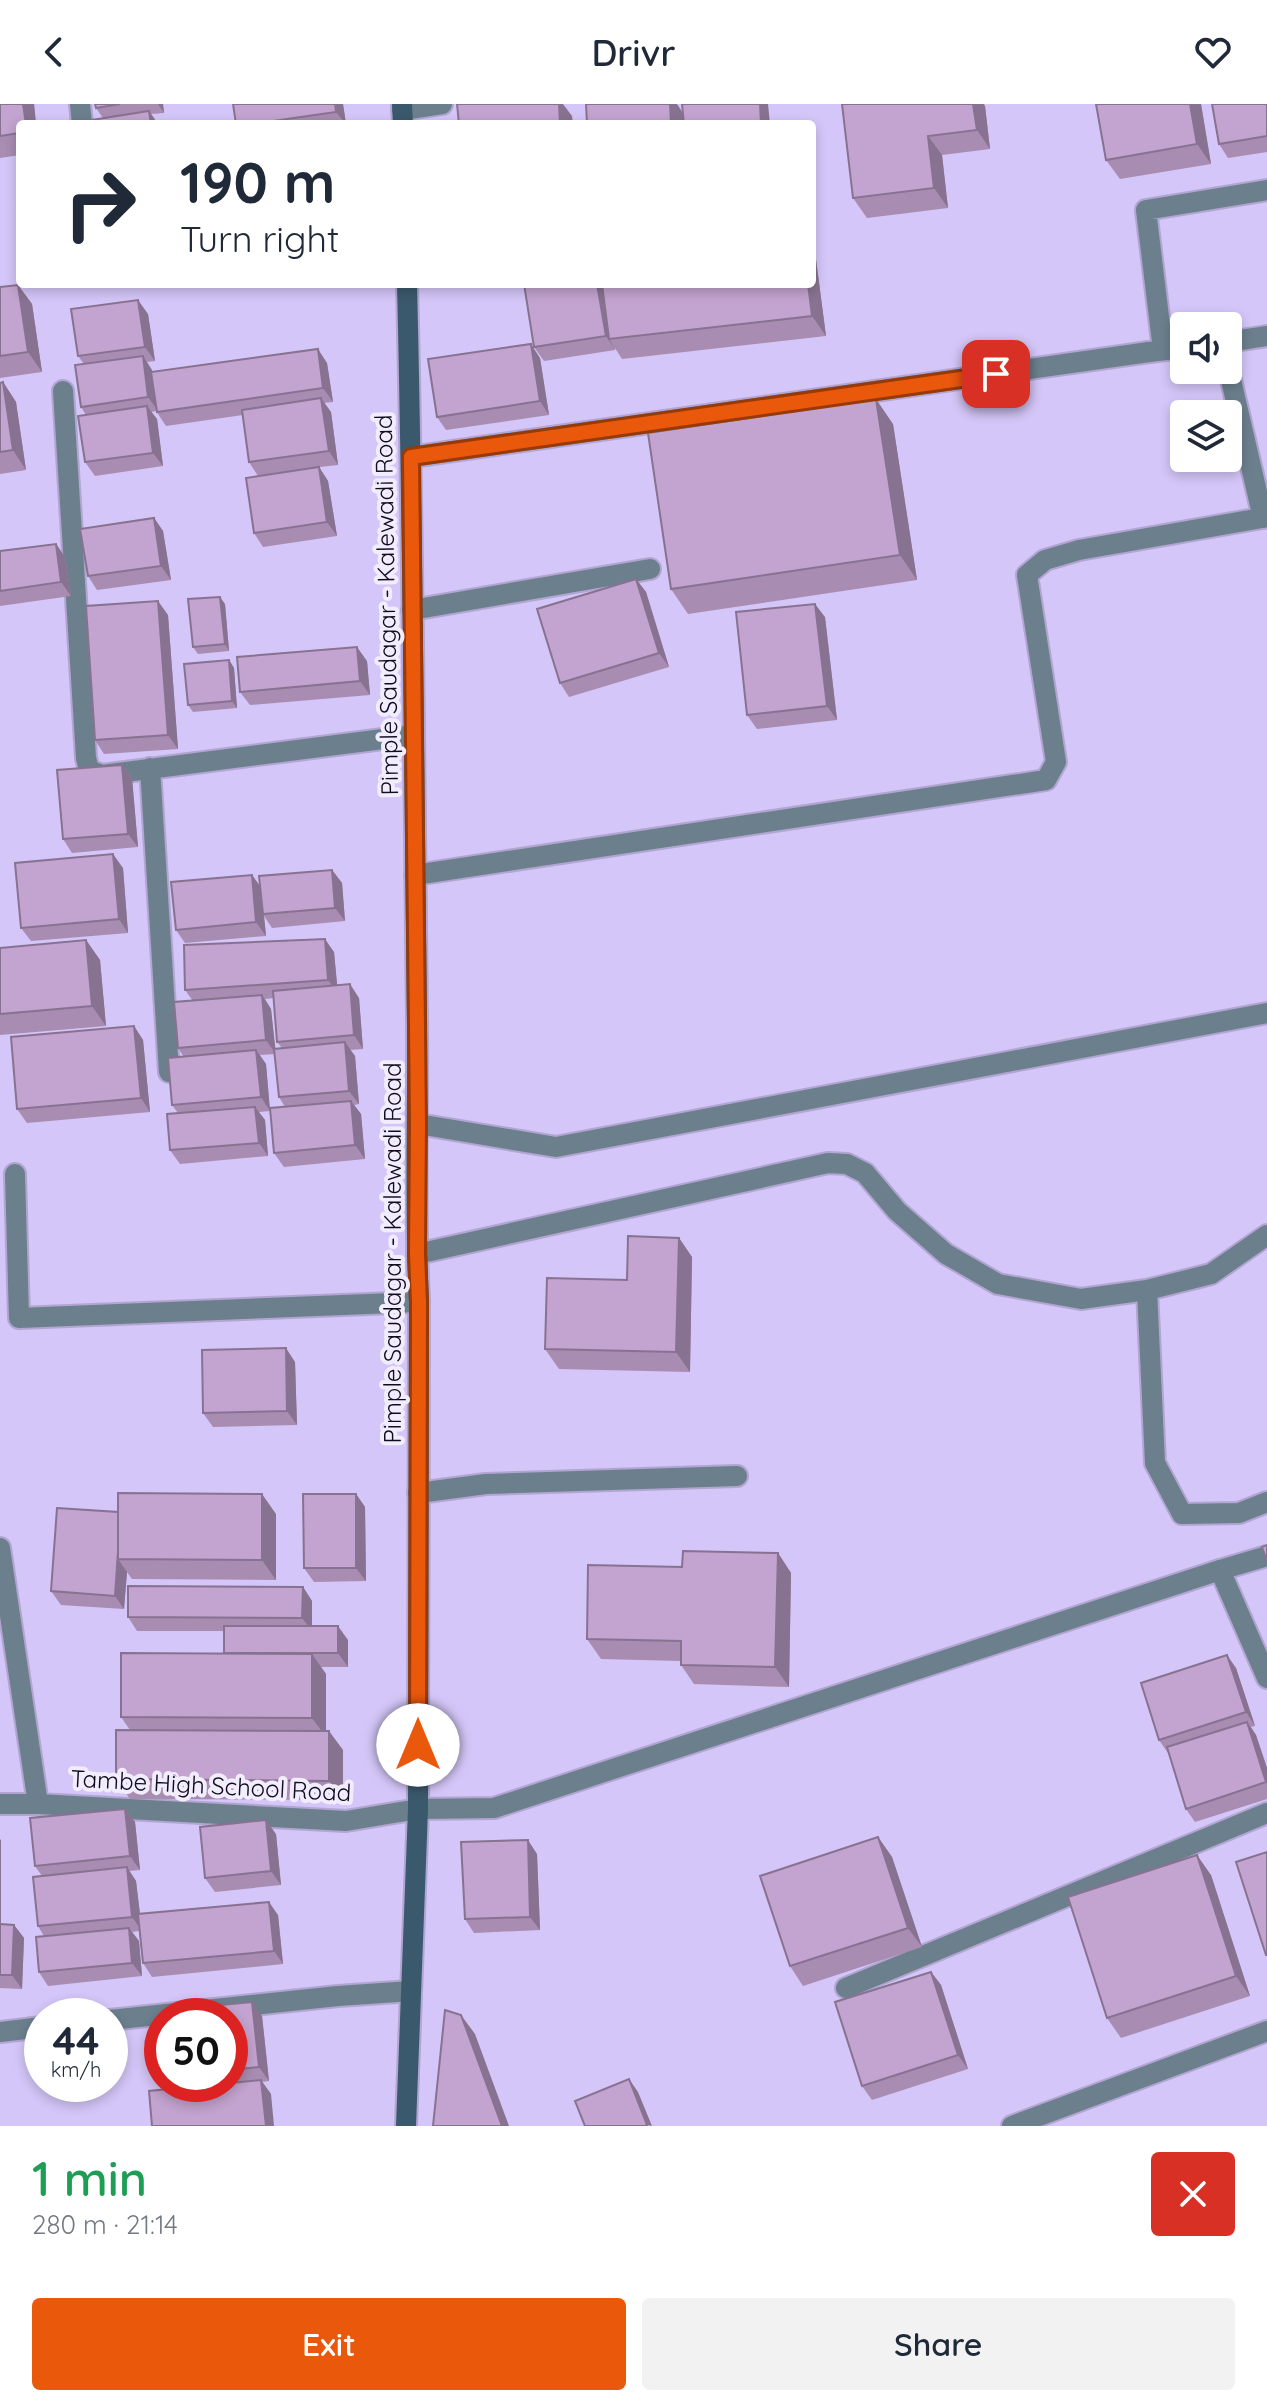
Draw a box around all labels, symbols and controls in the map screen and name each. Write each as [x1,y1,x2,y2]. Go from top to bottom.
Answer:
icon: back [32,30,76,74]
text: Drivr [592,30,675,75]
icon: heart [1191,30,1235,74]
text: 190 m [180,147,335,217]
icon: right [48,152,152,256]
text: Turn right [180,216,339,261]
map controls [1170,312,1242,472]
button: sound [1170,312,1242,384]
pin [962,340,1030,408]
icon: arrive [974,352,1018,396]
button: layers [1170,400,1242,472]
street label: Pimple Saudagar - Kalewadi Road [368,414,404,796]
street label: Pimple Saudagar - Kalewadi Road [377,1063,407,1443]
position arrow [376,1703,460,1787]
street label: Tambe High School Road [70,1763,352,1807]
speed limit sign: 50 [144,1998,248,2102]
text: 44 [52,2015,100,2065]
text: km/h [51,2057,101,2082]
text: 1 min [32,2148,147,2208]
button: close [1151,2152,1235,2236]
text: 280 m · 21:14 [32,2208,178,2241]
button: Exit [32,2298,626,2390]
button: Share [642,2298,1235,2390]

